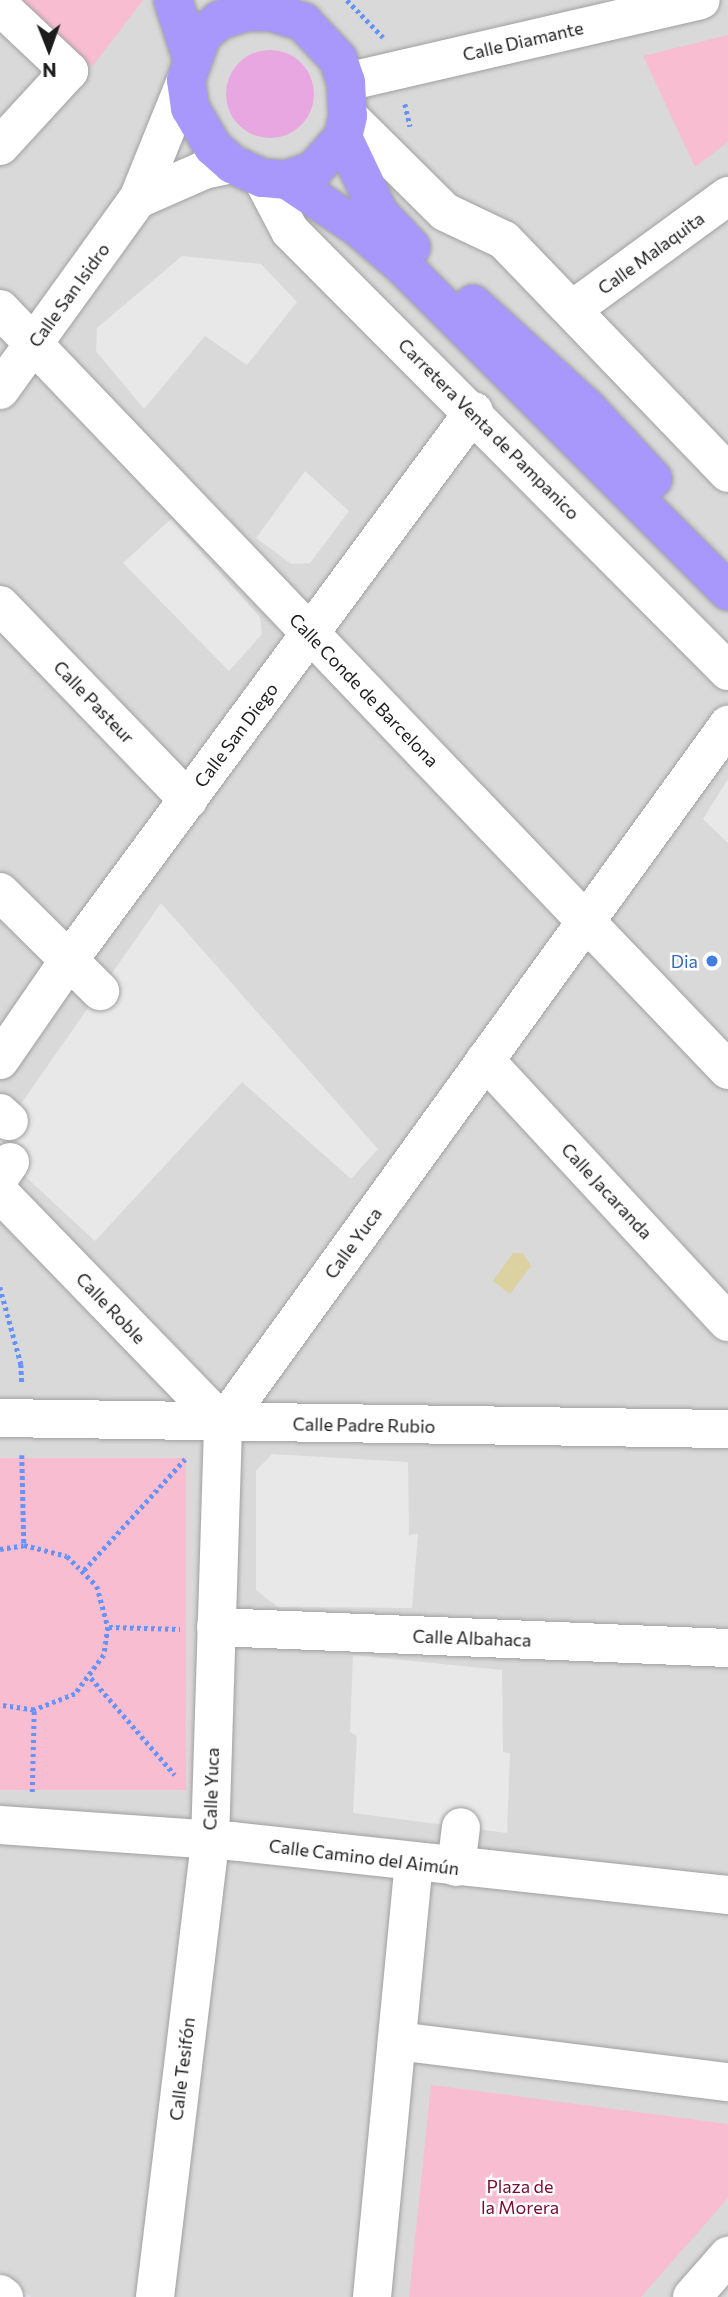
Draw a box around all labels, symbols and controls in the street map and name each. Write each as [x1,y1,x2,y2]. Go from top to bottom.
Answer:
north arrow [14,14,84,84]
street label: Calle Diamante [460,17,586,65]
text: N [42,59,57,82]
street label: Calle Malaquita [594,207,708,299]
street label: Calle San Isidro [24,239,114,351]
street label: Carretera Venta de Pampanico [394,334,584,524]
street label: Calle Conde de Barcelona [285,609,443,771]
street label: Calle Pasteur [49,656,139,748]
street label: Calle San Diego [190,678,282,792]
place label: Dia [671,950,698,972]
marker: Dia [704,953,720,969]
street label: Calle Jacaranda [557,1139,657,1243]
street label: Calle Yuca [320,1203,386,1283]
street label: Calle Roble [72,1268,150,1348]
street label: Calle Padre Rubio [292,1413,436,1437]
street label: Calle Albahaca [412,1625,532,1651]
street label: Calle Yuca [199,1747,223,1831]
street label: Calle Camino del Aimún [268,1835,460,1879]
street label: Calle Tesifón [165,2016,199,2122]
park label: Plaza de la Morera [481,2176,559,2218]

